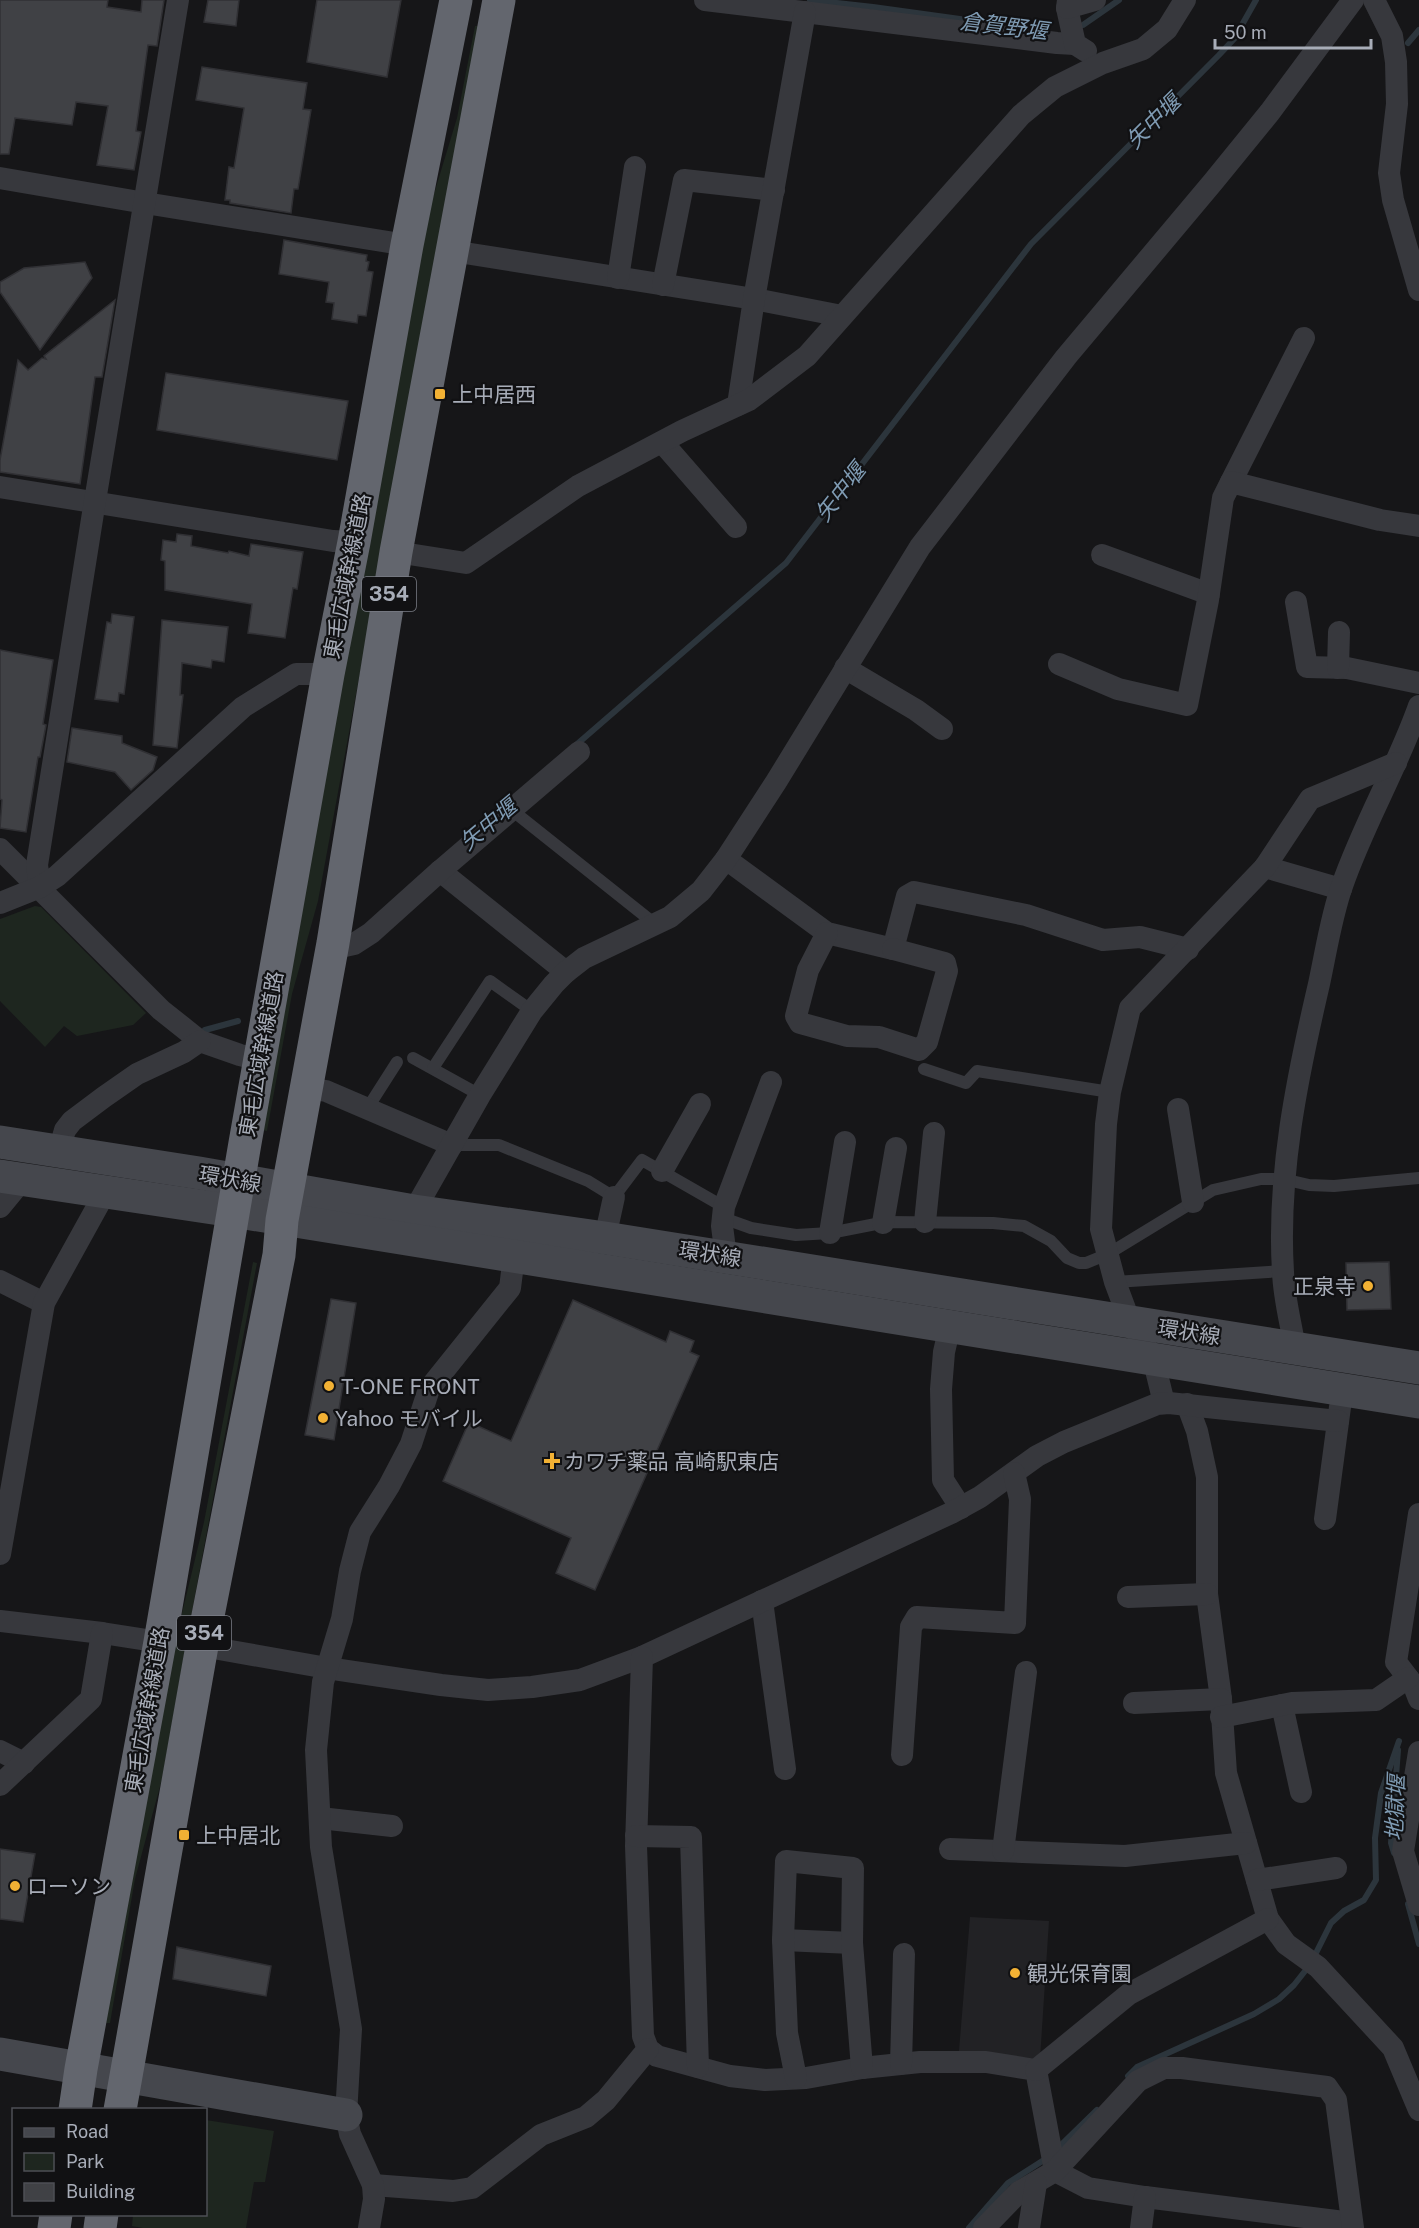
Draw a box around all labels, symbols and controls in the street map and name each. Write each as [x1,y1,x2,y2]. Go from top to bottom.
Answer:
water label: 倉賀野堰 [959,8,1053,45]
scale bar [1215,12,1371,50]
text: 50 m [1224,22,1267,43]
water label: 矢中堰 [1120,86,1188,154]
place label: 上中居西 [452,382,536,407]
marker: 上中居西 [433,387,447,401]
water label: 矢中堰 [809,455,873,526]
street label: 東毛広域幹線道路 [319,491,375,661]
road number: 354 [362,577,416,611]
water label: 矢中堰 [454,790,525,855]
street label: 東毛広域幹線道路 [234,969,288,1139]
street label: 環状線 [197,1161,263,1197]
street label: 環状線 [677,1237,743,1271]
place label: 正泉寺 [1293,1274,1356,1299]
marker: 正泉寺 [1361,1279,1375,1293]
street label: 環状線 [1156,1315,1222,1349]
place label: T-ONE FRONT [341,1374,480,1399]
marker: T-ONE FRONT [322,1379,336,1393]
place label: Yahoo モバイル [335,1406,483,1431]
marker: Yahoo モバイル [316,1411,330,1425]
place label: カワチ薬品 高崎駅東店 [564,1449,779,1474]
marker: カワチ薬品 高崎駅東店 [545,1454,559,1468]
road number: 354 [177,1616,231,1650]
street label: 東毛広域幹線道路 [120,1625,174,1795]
water label: 地獄堰 [1381,1771,1409,1841]
place label: 上中居北 [196,1823,280,1848]
marker: 上中居北 [177,1828,191,1842]
place label: ローソン [27,1874,111,1899]
marker: ローソン [8,1879,22,1893]
place label: 観光保育園 [1027,1961,1132,1986]
marker: 観光保育園 [1008,1966,1022,1980]
legend [12,2108,207,2216]
text: Road [66,2121,109,2142]
text: Park [66,2151,104,2172]
text: Building [66,2181,135,2202]

